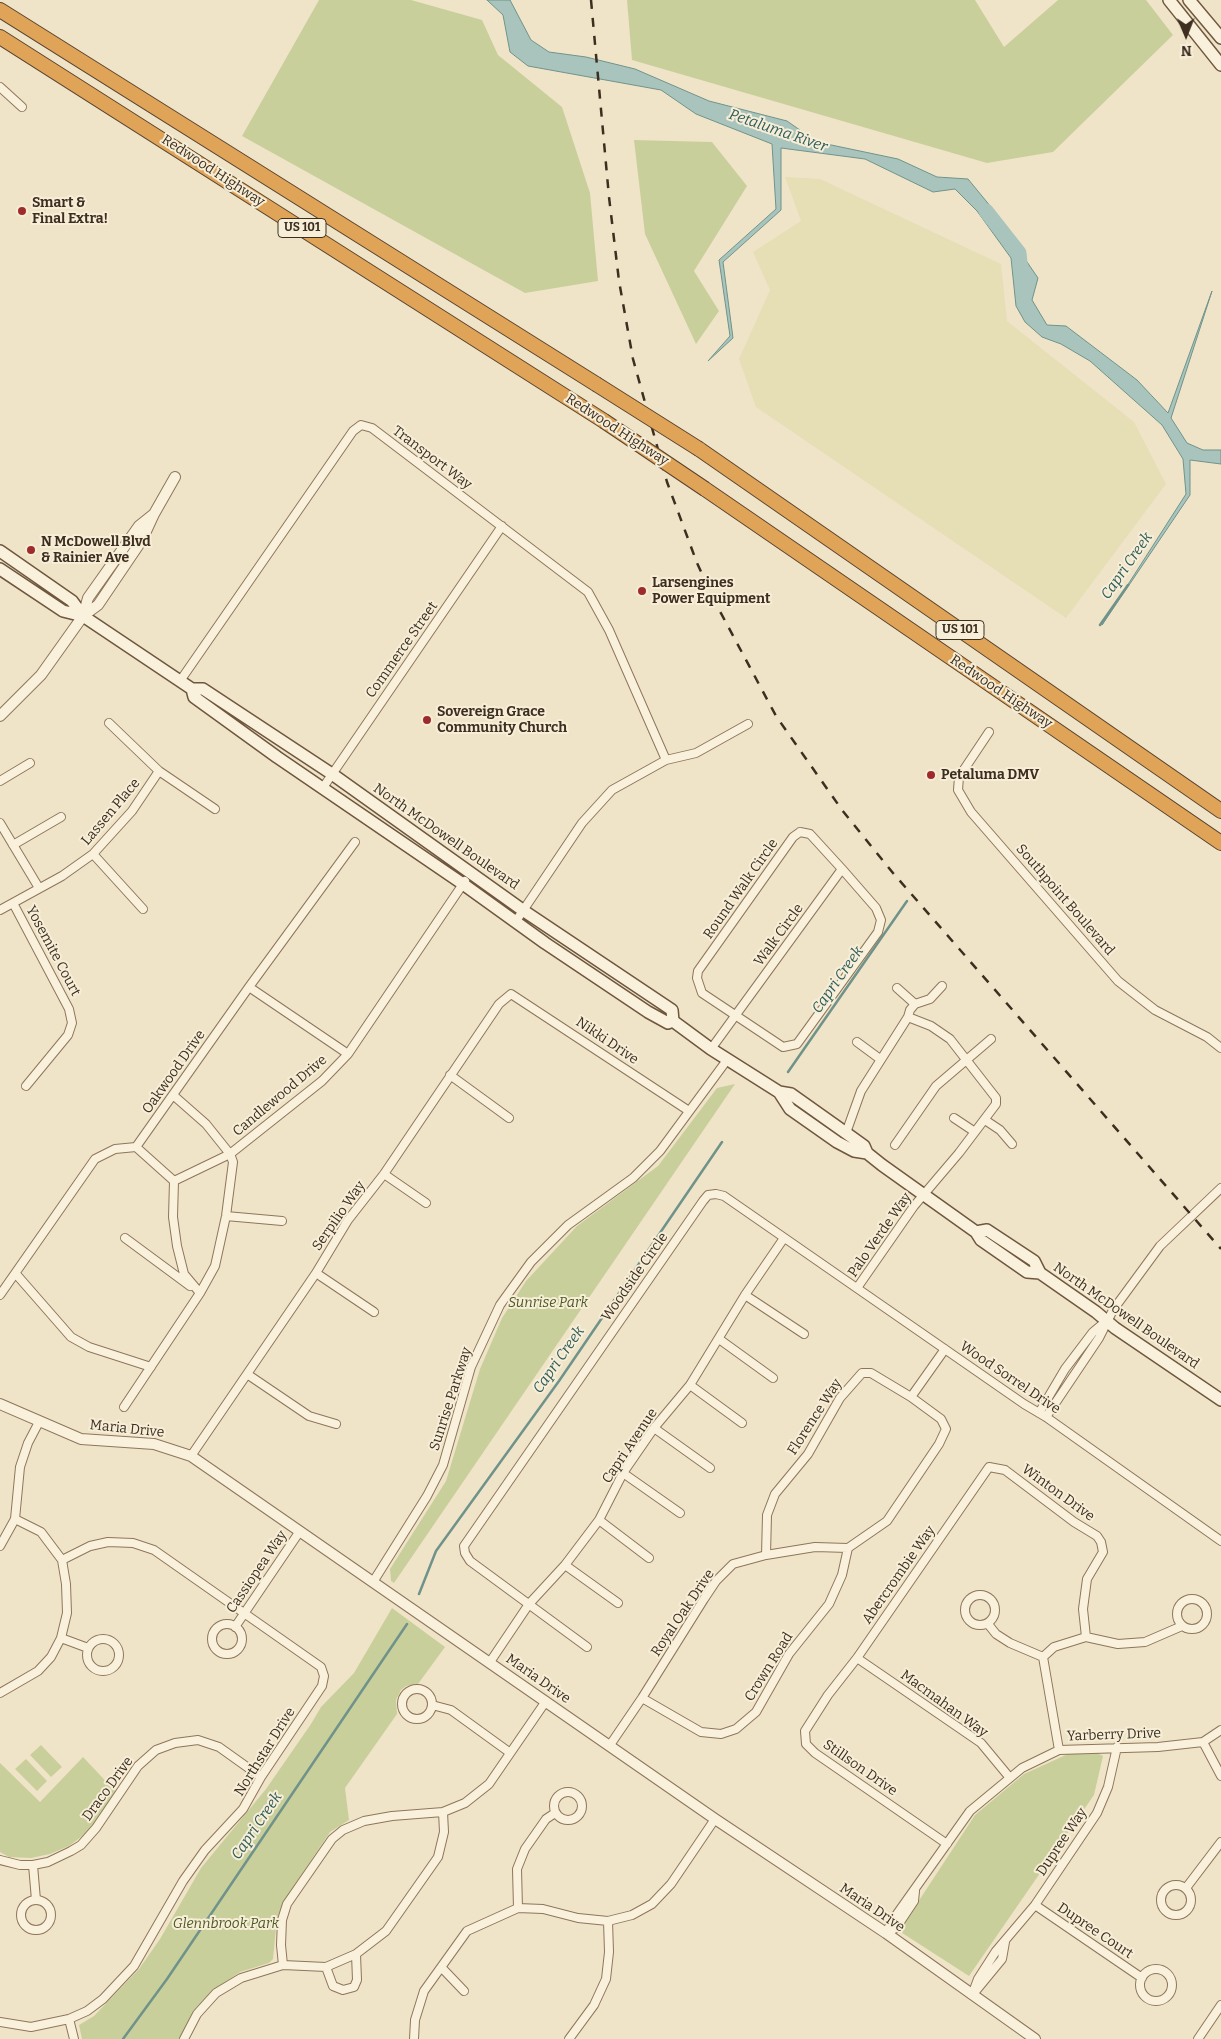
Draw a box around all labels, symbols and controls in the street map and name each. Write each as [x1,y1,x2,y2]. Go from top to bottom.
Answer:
north arrow [1161,10,1211,60]
text: N [1181,42,1192,59]
water label: Petaluma River [727,106,829,156]
street label: Redwood Highway [158,131,268,211]
place label: Smart & Final Extra! [32,195,108,228]
marker: Smart & Final Extra! [16,205,28,217]
road number: US 101 [278,218,326,238]
street label: Redwood Highway [562,390,672,470]
street label: Transport Way [389,423,475,493]
water label: Capri Creek [1097,529,1157,603]
place label: N McDowell Blvd & Rainier Ave [41,534,151,566]
marker: N McDowell Blvd & Rainier Ave [25,544,37,556]
place label: Larsengines Power Equipment [652,575,771,608]
marker: Larsengines Power Equipment [636,585,648,597]
street label: Commerce Street [362,599,442,701]
road number: US 101 [936,620,984,640]
street label: Redwood Highway [947,652,1055,732]
place label: Sovereign Grace Community Church [437,704,567,736]
marker: Sovereign Grace Community Church [421,714,433,726]
place label: Petaluma DMV [941,767,1039,783]
marker: Petaluma DMV [925,769,937,781]
street label: Lassen Place [78,775,144,849]
street label: North McDowell Boulevard [370,780,522,894]
street label: Round Walk Circle [700,836,782,942]
street label: Southpoint Boulevard [1012,841,1118,959]
street label: Walk Circle [751,901,807,969]
street label: Yosemite Court [22,903,84,999]
water label: Capri Creek [808,943,868,1017]
street label: Nikki Drive [572,1014,642,1068]
street label: Oakwood Drive [139,1027,209,1117]
street label: Candlewood Drive [230,1052,330,1140]
street label: Serpilio Way [309,1178,369,1254]
street label: Palo Verde Way [845,1190,915,1280]
street label: Woodside Circle [598,1229,672,1325]
street label: North McDowell Boulevard [1050,1259,1202,1373]
park label: Sunrise Park [508,1295,588,1311]
water label: Capri Creek [529,1323,589,1397]
street label: Wood Sorrel Drive [957,1338,1063,1418]
street label: Sunrise Parkway [426,1345,476,1453]
street label: Florence Way [784,1376,846,1458]
street label: Capri Avenue [599,1405,661,1487]
street label: Maria Drive [89,1417,165,1441]
street label: Winton Drive [1018,1461,1098,1525]
street label: Abercrombie Way [859,1523,939,1627]
street label: Cassiopea Way [223,1527,291,1617]
street label: Royal Oak Drive [648,1566,718,1660]
street label: Crown Road [741,1629,797,1705]
street label: Maria Drive [503,1651,573,1707]
street label: Macmahan Way [897,1667,991,1741]
street label: Northstar Drive [231,1705,299,1799]
street label: Yarberry Drive [1067,1725,1161,1745]
street label: Stillson Drive [820,1736,900,1800]
street label: Draco Drive [79,1754,137,1824]
water label: Capri Creek [228,1789,286,1863]
street label: Dupree Way [1033,1805,1091,1879]
street label: Maria Drive [836,1880,908,1936]
street label: Dupree Court [1054,1900,1136,1962]
park label: Glennbrook Park [173,1916,279,1932]

